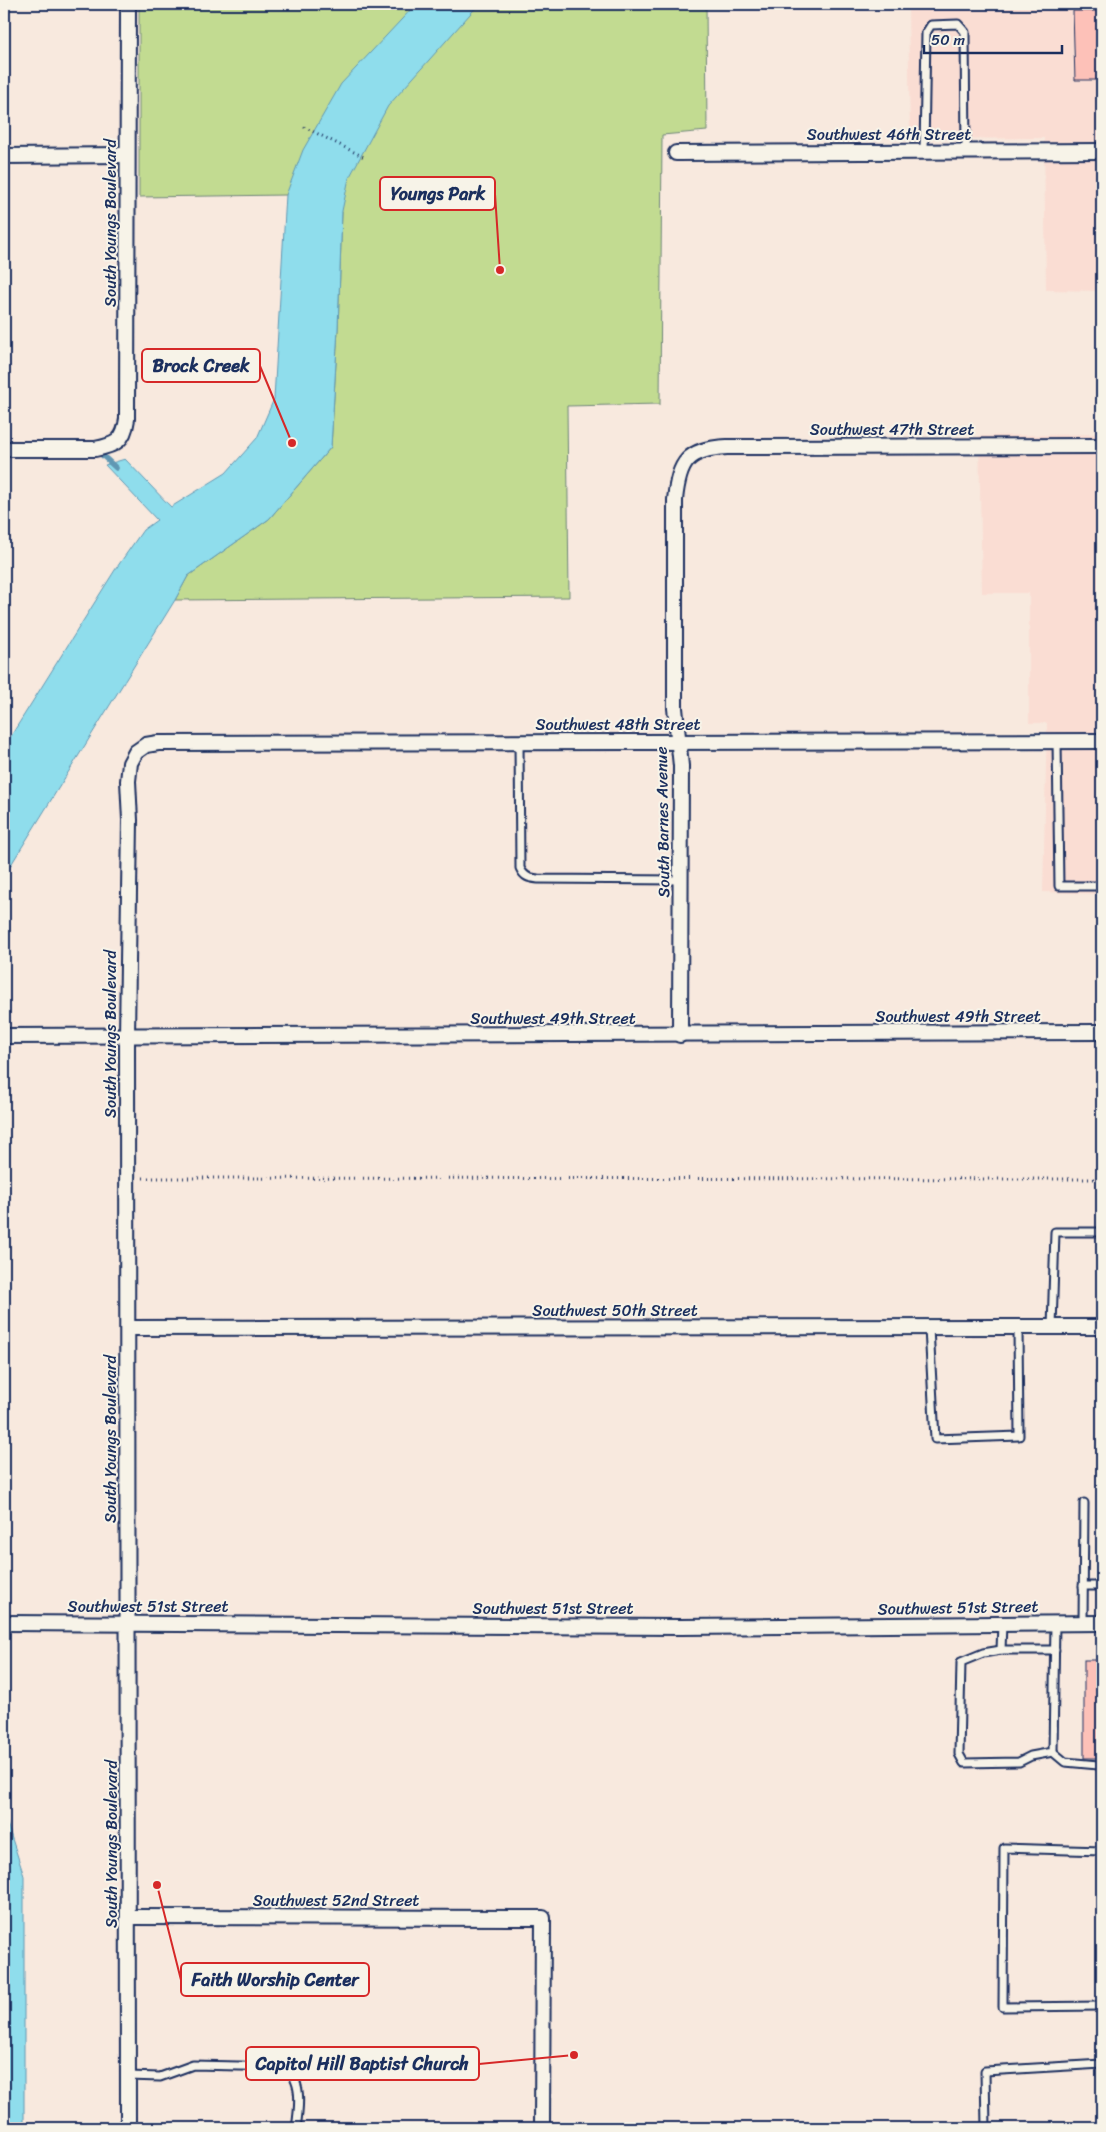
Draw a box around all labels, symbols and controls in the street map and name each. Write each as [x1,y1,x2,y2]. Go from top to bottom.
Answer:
scale bar [924,22,1061,54]
text: 50 m [931,27,966,53]
street label: Southwest 46th Street [807,120,971,149]
street label: South Youngs Boulevard [96,137,125,307]
callout: Youngs Park [380,177,495,210]
text: Youngs Park [391,178,486,210]
callout: Brock Creek [142,349,260,382]
text: Brock Creek [152,350,250,382]
street label: Southwest 47th Street [810,415,974,444]
street label: Southwest 48th Street [535,710,701,739]
street label: South Barnes Avenue [647,746,678,898]
street label: South Youngs Boulevard [96,948,125,1118]
street label: Southwest 49th Street [875,1002,1041,1031]
street label: Southwest 49th Street [470,1004,636,1033]
street label: Southwest 50th Street [532,1296,698,1325]
street label: South Youngs Boulevard [96,1353,125,1523]
street label: Southwest 51st Street [68,1592,228,1621]
street label: Southwest 51st Street [877,1592,1039,1623]
street label: Southwest 51st Street [473,1594,633,1623]
street label: South Youngs Boulevard [97,1758,126,1928]
street label: Southwest 52nd Street [253,1886,419,1915]
callout: Faith Worship Center [181,1963,369,1996]
text: Faith Worship Center [190,1964,360,1996]
callout: Capitol Hill Baptist Church [246,2047,479,2080]
text: Capitol Hill Baptist Church [254,2048,469,2080]

